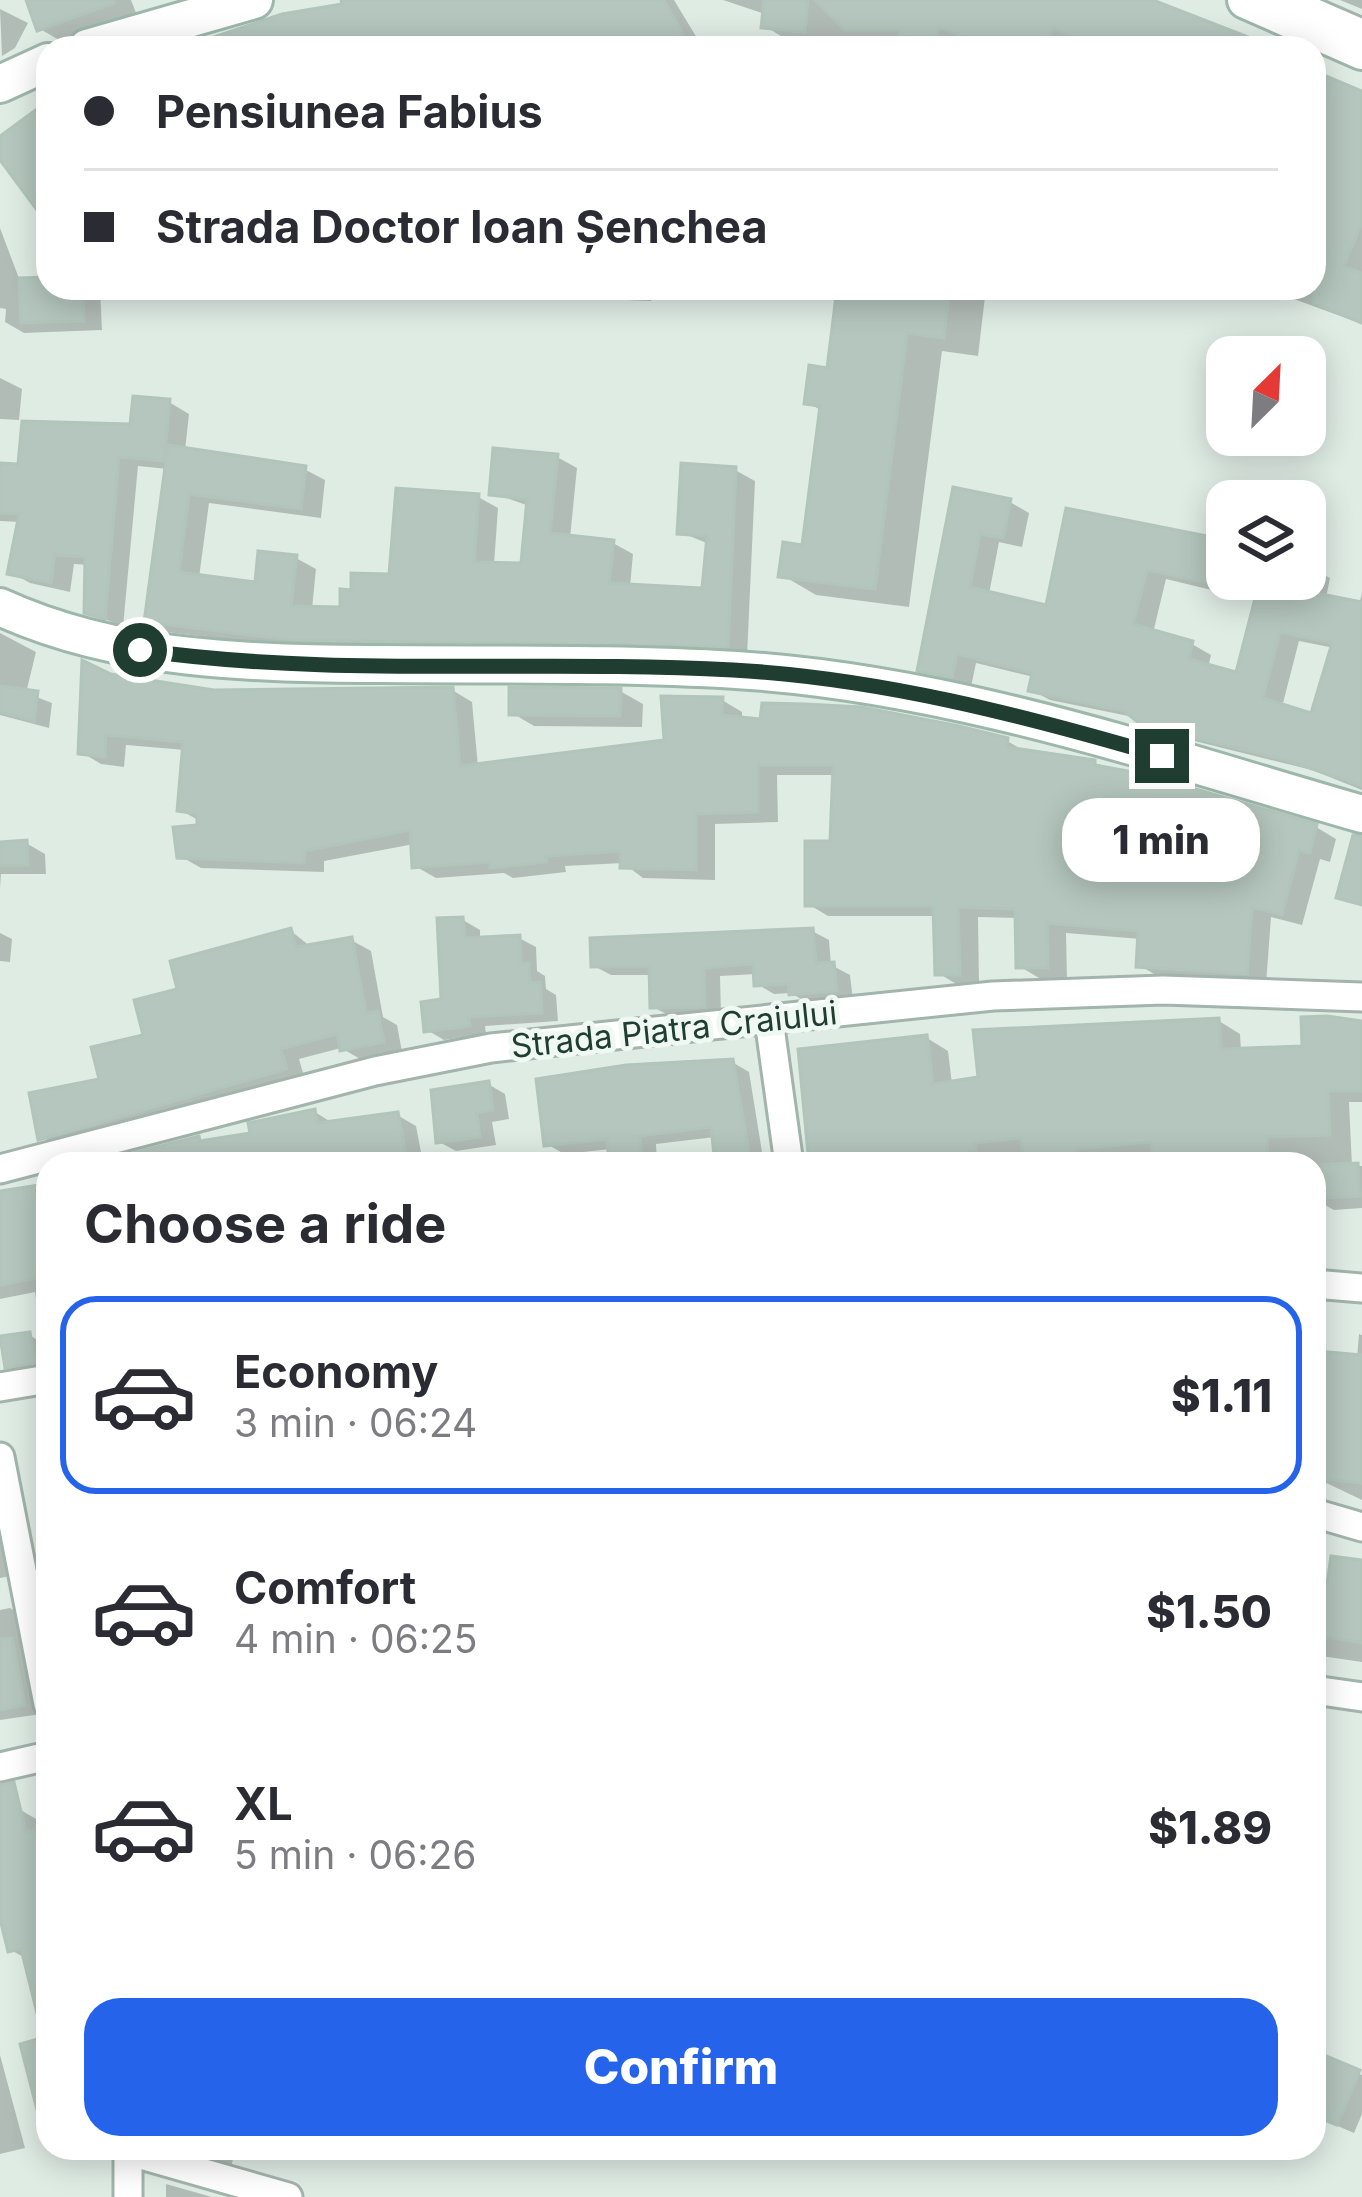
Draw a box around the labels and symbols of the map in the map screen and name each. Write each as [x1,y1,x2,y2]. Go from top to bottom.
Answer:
north arrow [1206,336,1326,456]
route start [113,623,167,677]
route end [1135,729,1189,783]
callout: 1 min [1063,798,1261,882]
street label: Strada Piatra Craiului [509,992,839,1066]

